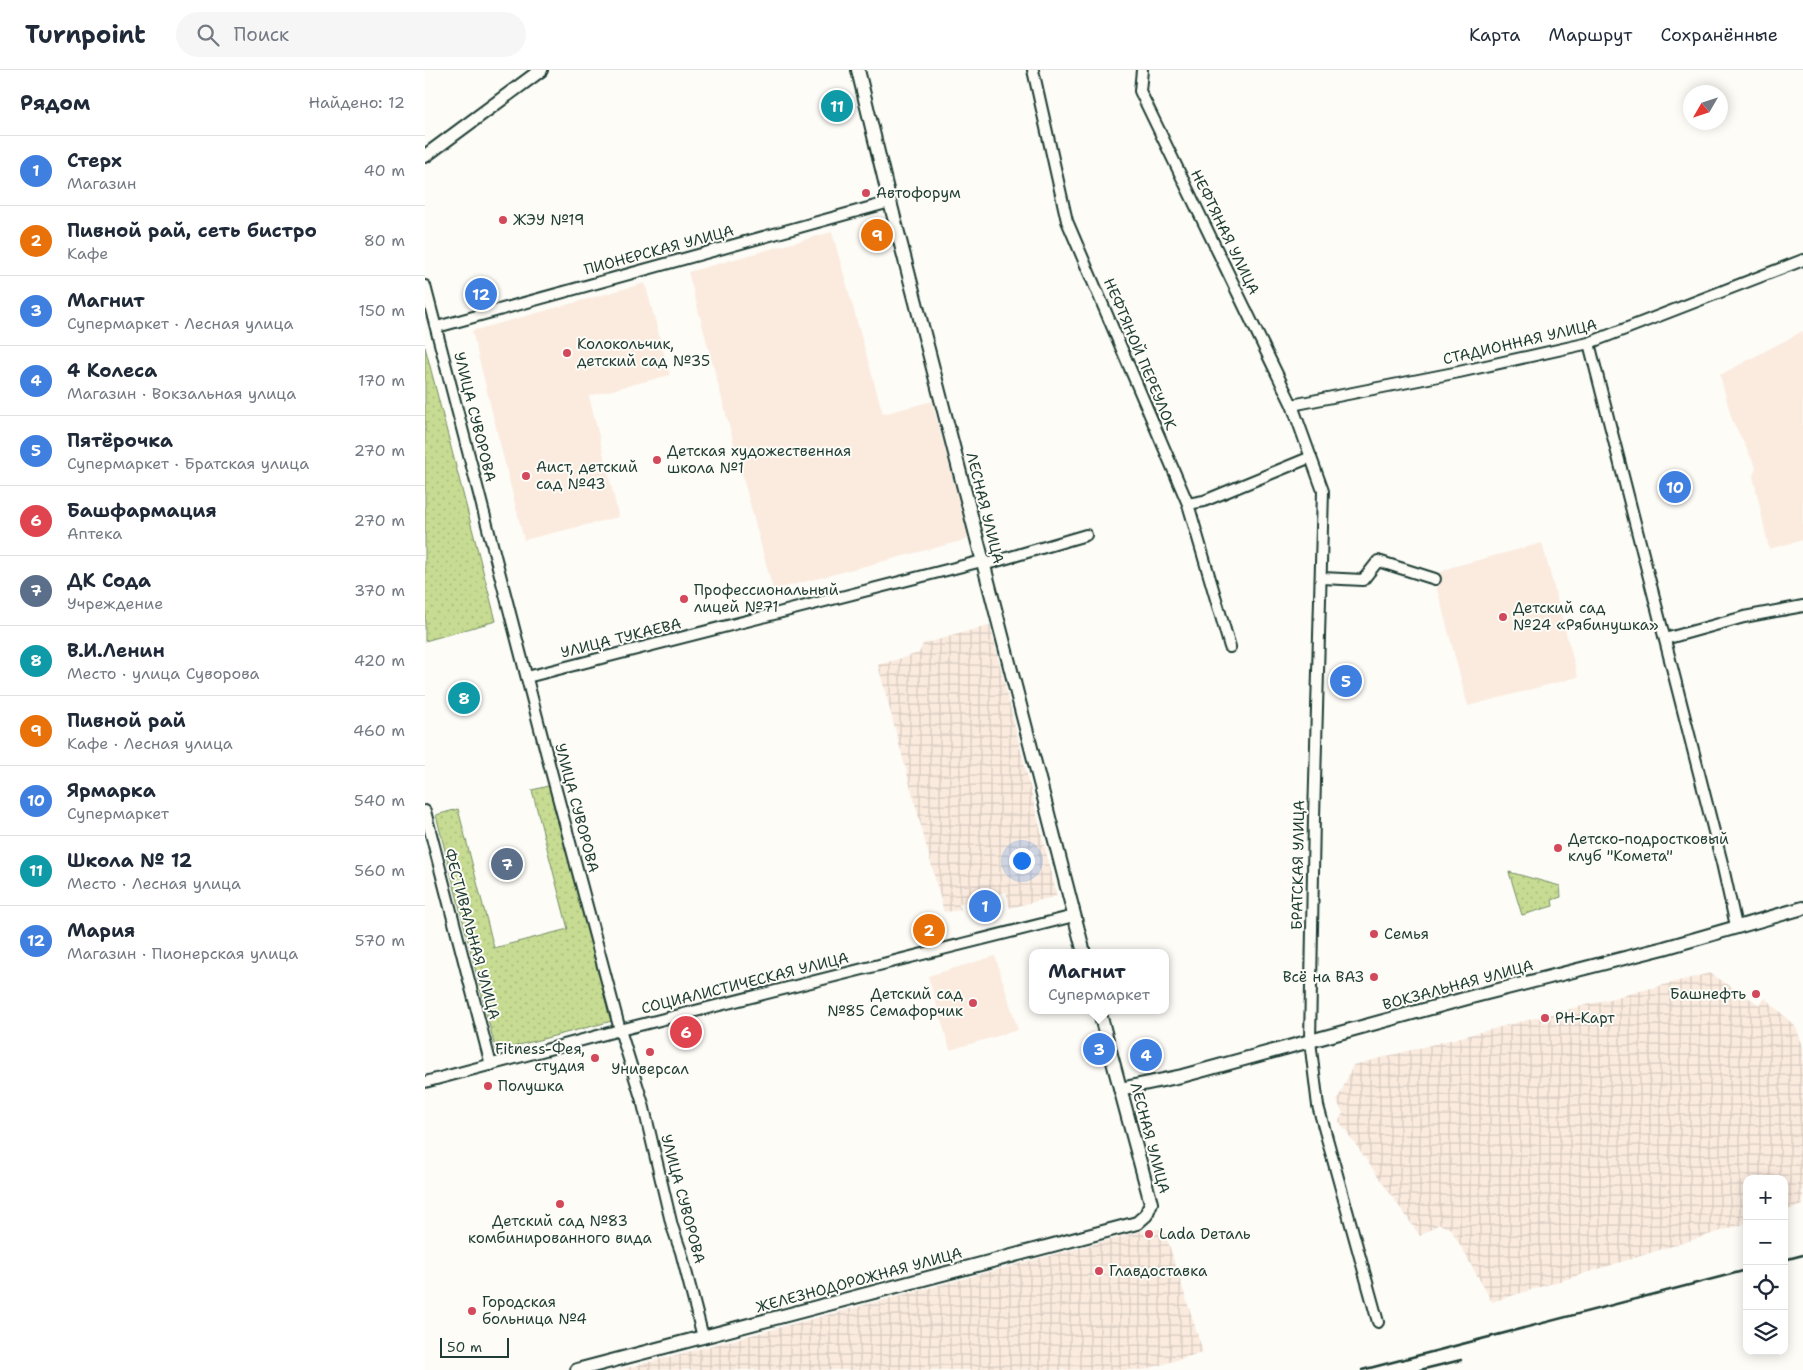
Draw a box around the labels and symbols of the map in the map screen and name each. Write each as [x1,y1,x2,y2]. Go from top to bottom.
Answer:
north arrow [1683,85,1728,130]
pin: 11 [821,87,853,125]
street label: НЕФТЯНАЯ УЛИЦА [1186,166,1264,298]
place label: Автофорум [876,183,961,203]
marker: Автофорум [860,187,872,199]
place label: ЖЭУ №19 [513,210,585,230]
marker: ЖЭУ №19 [497,214,509,226]
pin: 9 [861,216,893,254]
street label: ПИОНЕРСКАЯ УЛИЦА [582,220,736,280]
street label: НЕФТЯНОЙ ПЕРЕУЛОК [1099,274,1182,434]
pin: 12 [465,275,497,313]
street label: СТАДИОННАЯ УЛИЦА [1441,314,1599,369]
place label: Колокольчик, детский сад №35 [577,334,710,371]
marker: Колокольчик, детский сад №35 [561,347,573,359]
street label: УЛИЦА СУВОРОВА [449,350,501,484]
place label: Детская художественная школа №1 [667,441,851,478]
street label: ЛЕСНАЯ УЛИЦА [961,450,1009,566]
marker: Детская художественная школа №1 [651,454,663,466]
place label: Аист, детский сад №43 [536,457,638,494]
pin: 10 [1659,468,1691,506]
marker: Аист, детский сад №43 [520,470,532,482]
place label: Профессиональный лицей №71 [694,580,839,617]
marker: Профессиональный лицей №71 [678,593,690,605]
place label: Детский сад №24 «Рябинушка» [1513,598,1659,635]
marker: Детский сад №24 «Рябинушка» [1497,611,1509,623]
street label: УЛИЦА ТУКАЕВА [559,613,683,663]
pin: 5 [1330,662,1362,700]
pin: 8 [448,679,480,717]
street label: УЛИЦА СУВОРОВА [550,741,604,875]
street label: БРАТСКАЯ УЛИЦА [1287,800,1309,930]
place label: Детско-подростковый клуб "Комета" [1568,829,1729,866]
marker: Детско-подростковый клуб "Комета" [1552,842,1564,854]
pin: 7 [491,845,523,883]
street label: ФЕСТИВАЛЬНАЯ УЛИЦА [440,846,504,1022]
your location [1009,848,1035,874]
pin: 1 [969,887,1001,925]
pin: 2 [913,911,945,949]
place label: Семья [1384,924,1429,944]
marker: Семья [1368,928,1380,940]
street label: СОЦИАЛИСТИЧЕСКАЯ УЛИЦА [639,947,851,1018]
street label: ВОКЗАЛЬНАЯ УЛИЦА [1380,955,1536,1015]
place label: Всё на ВАЗ [1283,967,1364,987]
marker: Всё на ВАЗ [1368,971,1380,983]
place label: Детский сад №85 Семафорчик [827,984,963,1021]
place label: Башнефть [1670,984,1746,1004]
marker: Башнефть [1750,988,1762,1000]
marker: Детский сад №85 Семафорчик [967,997,979,1009]
place label: РН-Карт [1555,1008,1615,1028]
marker: РН-Карт [1539,1012,1551,1024]
pin: 6 [670,1013,702,1051]
pin: 3 [1083,1030,1115,1068]
pin: 4 [1130,1036,1162,1074]
place label: Fitness-Фея, студия [495,1039,585,1076]
marker: Универсал [644,1046,656,1058]
marker: Fitness-Фея, студия [589,1052,601,1064]
place label: Универсал [611,1059,689,1079]
place label: Полушка [498,1076,564,1096]
marker: Полушка [482,1080,494,1092]
street label: ЛЕСНАЯ УЛИЦА [1126,1080,1174,1196]
street label: УЛИЦА СУВОРОВА [656,1132,710,1266]
marker: Детский сад №83 комбинированного вида [554,1198,566,1210]
place label: Детский сад №83 комбинированного вида [468,1211,653,1248]
place label: Lada Dеталь [1159,1224,1251,1244]
marker: Lada Dеталь [1143,1228,1155,1240]
street label: ЖЕЛЕЗНОДОРОЖНАЯ УЛИЦА [754,1243,964,1317]
place label: Главдоставка [1109,1261,1208,1281]
marker: Главдоставка [1093,1265,1105,1277]
place label: Городская больница №4 [482,1292,587,1329]
marker: Городская больница №4 [466,1305,478,1317]
scale bar [440,1335,509,1358]

